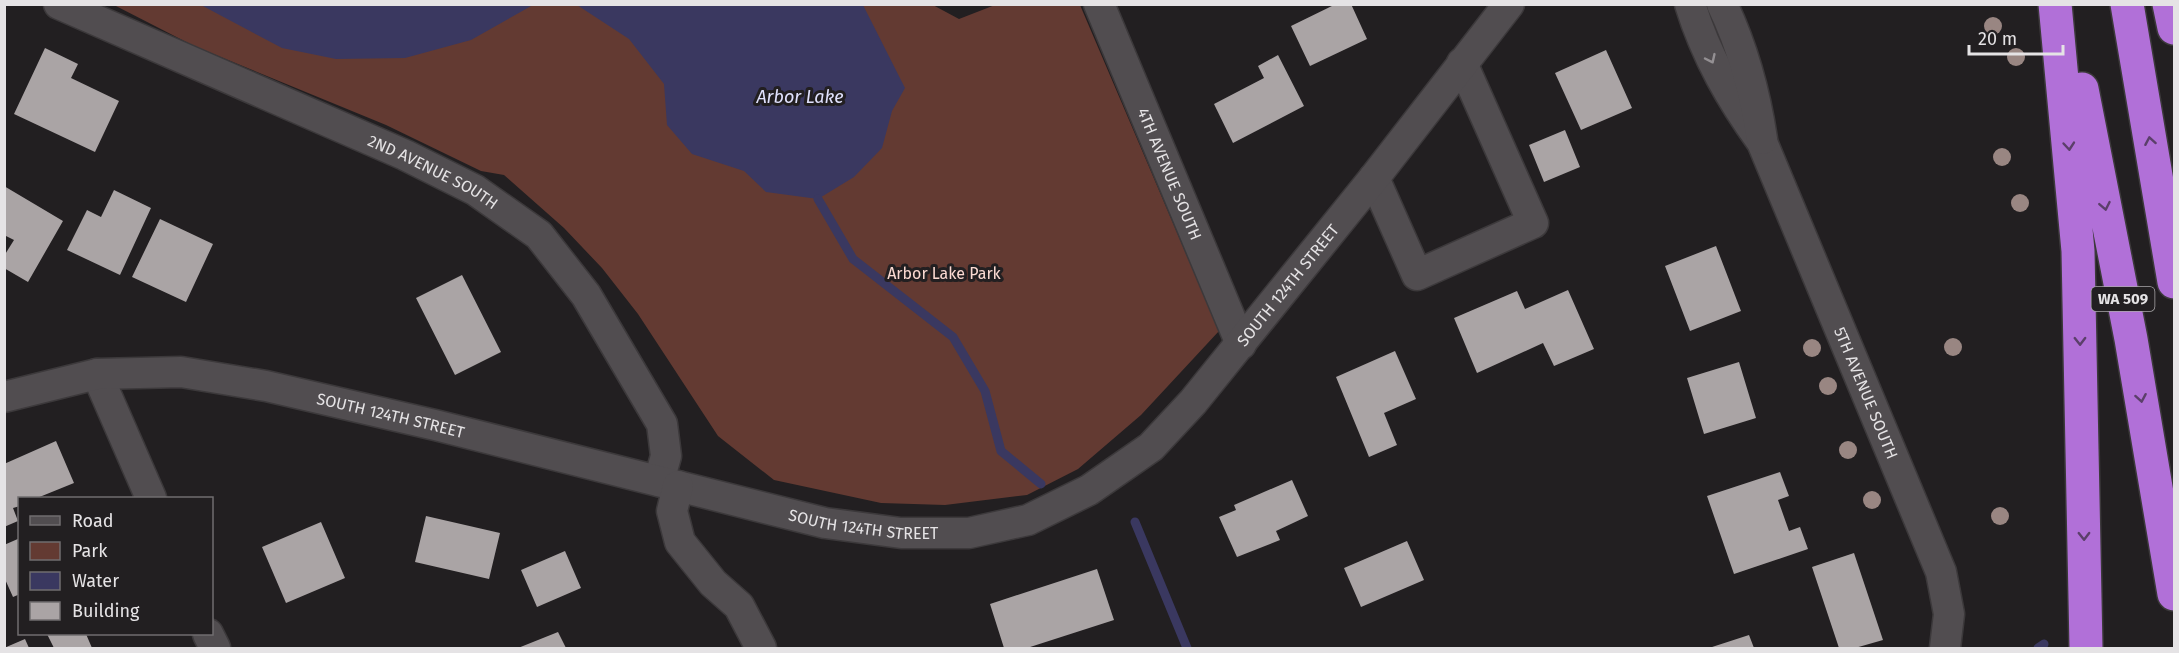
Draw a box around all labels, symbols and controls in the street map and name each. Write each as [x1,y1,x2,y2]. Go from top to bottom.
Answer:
scale bar [1969,18,2064,56]
text: 20 m [1978,28,2017,50]
one-way arrow [1703,52,1715,63]
water label: Arbor Lake [755,86,844,108]
street label: 4TH AVENUE SOUTH [1133,105,1205,243]
street label: 2ND AVENUE SOUTH [365,131,502,213]
one-way arrow [2144,136,2157,146]
one-way arrow [2062,142,2075,151]
one-way arrow [2098,201,2111,211]
street label: SOUTH 124TH STREET [1233,220,1343,350]
park label: Arbor Lake Park [887,264,1002,283]
road number: WA 509 [2092,287,2154,311]
street label: 5TH AVENUE SOUTH [1830,324,1902,462]
one-way arrow [2073,336,2086,345]
street label: SOUTH 124TH STREET [315,389,467,442]
one-way arrow [2134,393,2147,403]
legend [18,497,213,635]
street label: SOUTH 124TH STREET [787,505,939,543]
text: Road [72,510,114,532]
one-way arrow [2078,531,2090,540]
text: Park [72,540,108,562]
text: Water [72,570,119,592]
text: Building [72,600,140,622]

